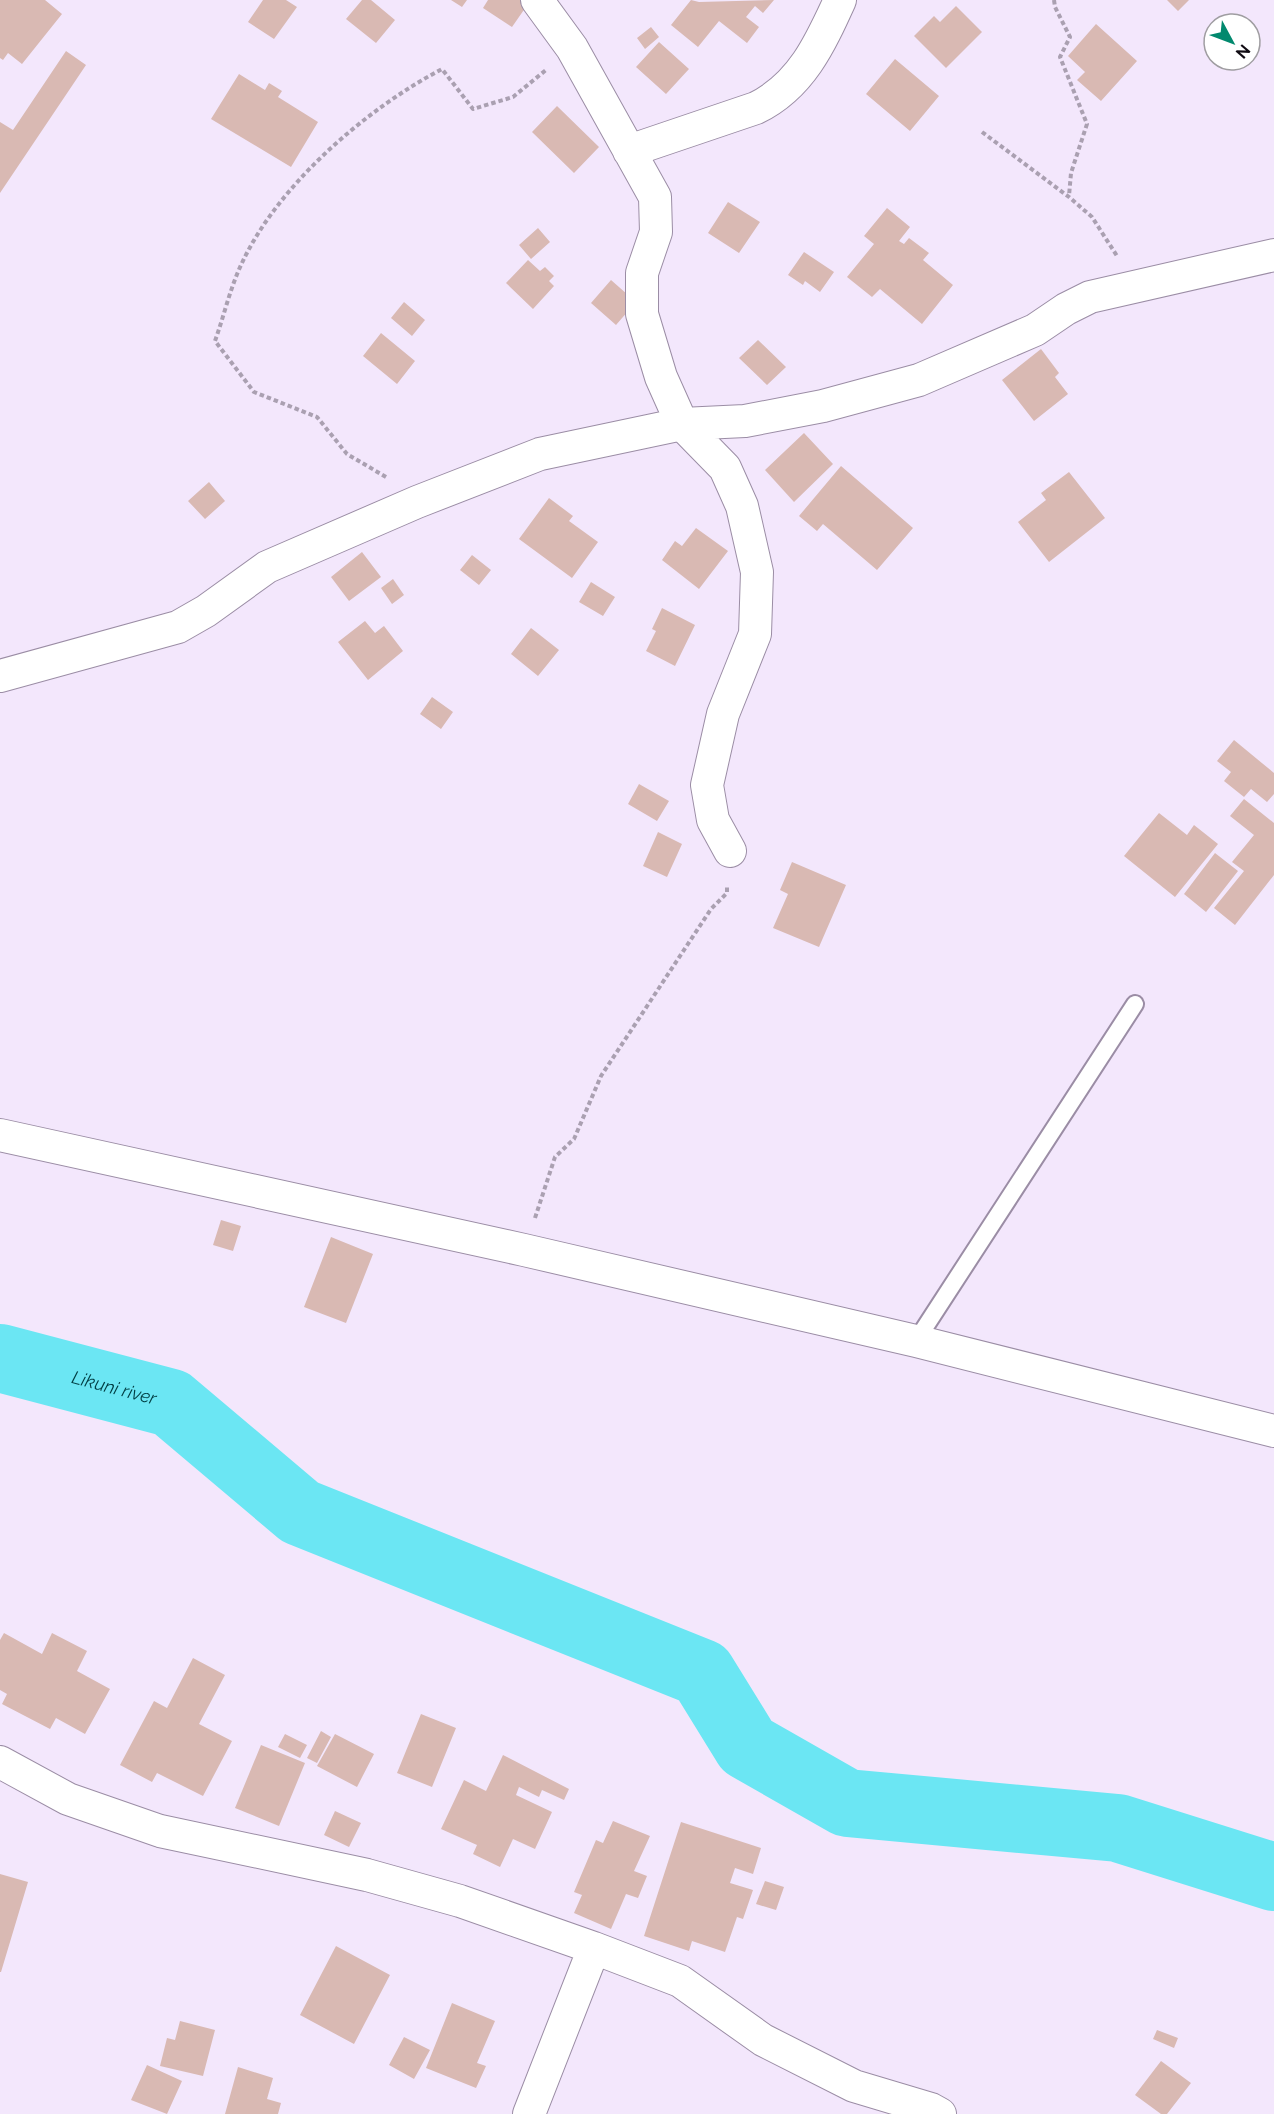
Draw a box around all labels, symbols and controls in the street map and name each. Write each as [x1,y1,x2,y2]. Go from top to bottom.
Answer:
north arrow [1202,12,1262,72]
text: N [1232,41,1254,62]
water label: Likuni river [70,1366,160,1409]

